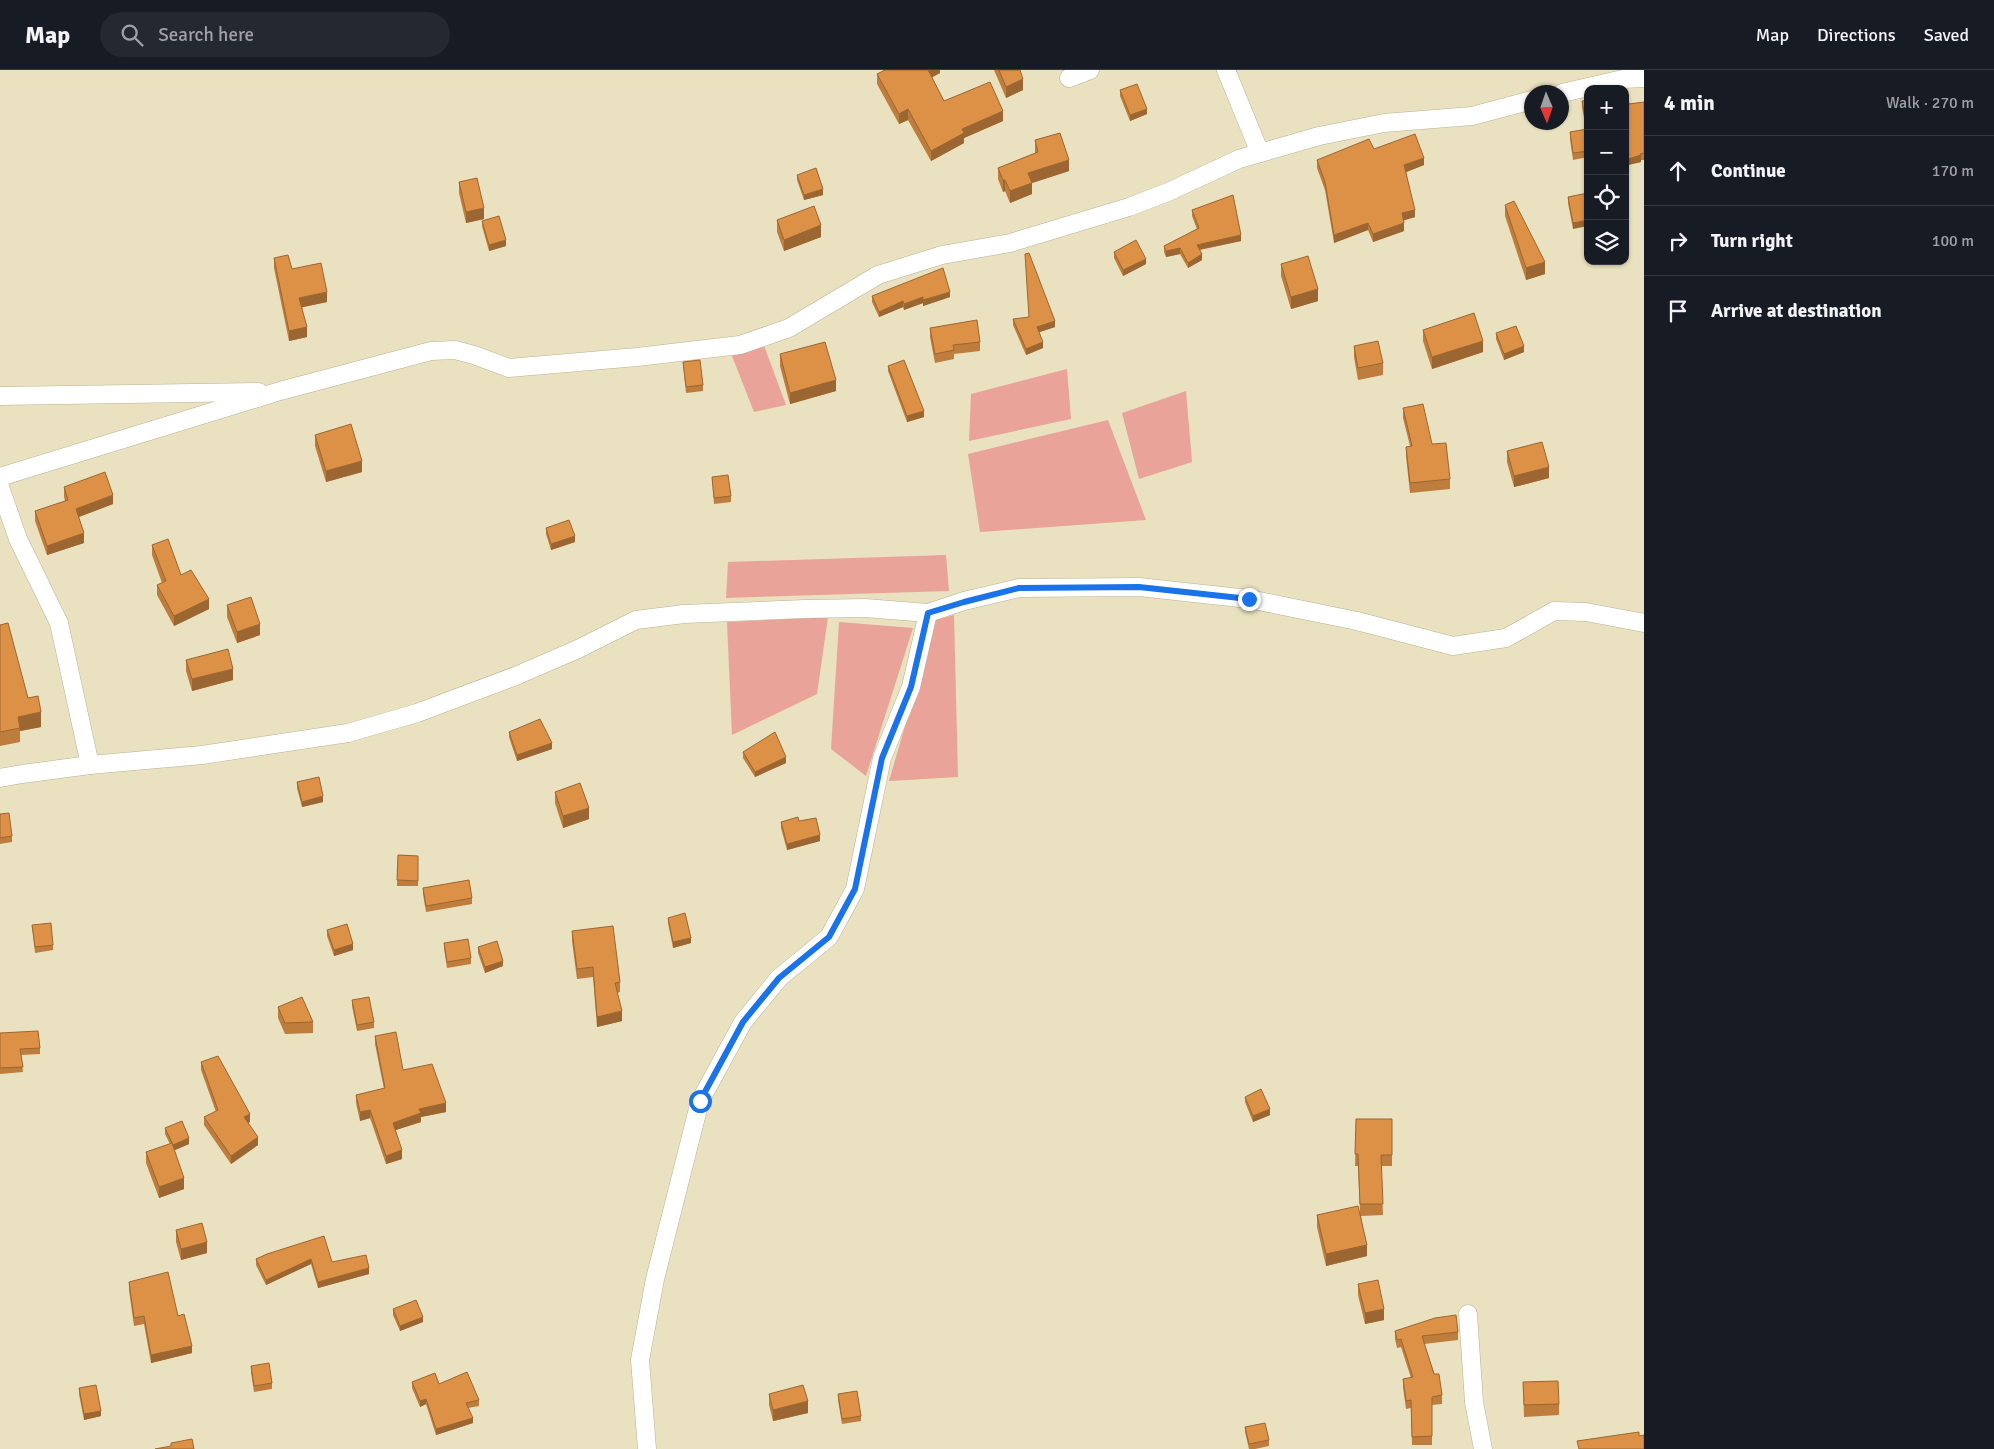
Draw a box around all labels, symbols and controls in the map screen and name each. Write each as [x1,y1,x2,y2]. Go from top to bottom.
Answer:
search box [100,12,450,57]
text: Map [25,20,70,50]
icon: search [118,21,146,49]
text: Search here [158,23,254,47]
text: Map [1756,24,1789,46]
text: Directions [1817,24,1896,46]
text: Saved [1924,24,1969,46]
north arrow [1524,85,1569,130]
map controls [1584,85,1629,265]
button: + [1584,85,1629,130]
text: 4 min [1664,90,1715,116]
text: Walk · 270 m [1886,93,1974,113]
button: − [1584,130,1629,175]
icon: ahead [1664,157,1692,185]
text: Continue [1711,159,1786,183]
text: 170 m [1932,161,1974,181]
button: locate [1584,175,1629,220]
button: layers [1584,220,1629,265]
icon: right [1664,227,1692,255]
text: Turn right [1711,229,1793,253]
text: 100 m [1932,231,1974,251]
icon: arrive [1664,297,1692,325]
text: Arrive at destination [1711,299,1882,323]
route end [1238,588,1261,611]
route start [689,1090,712,1113]

